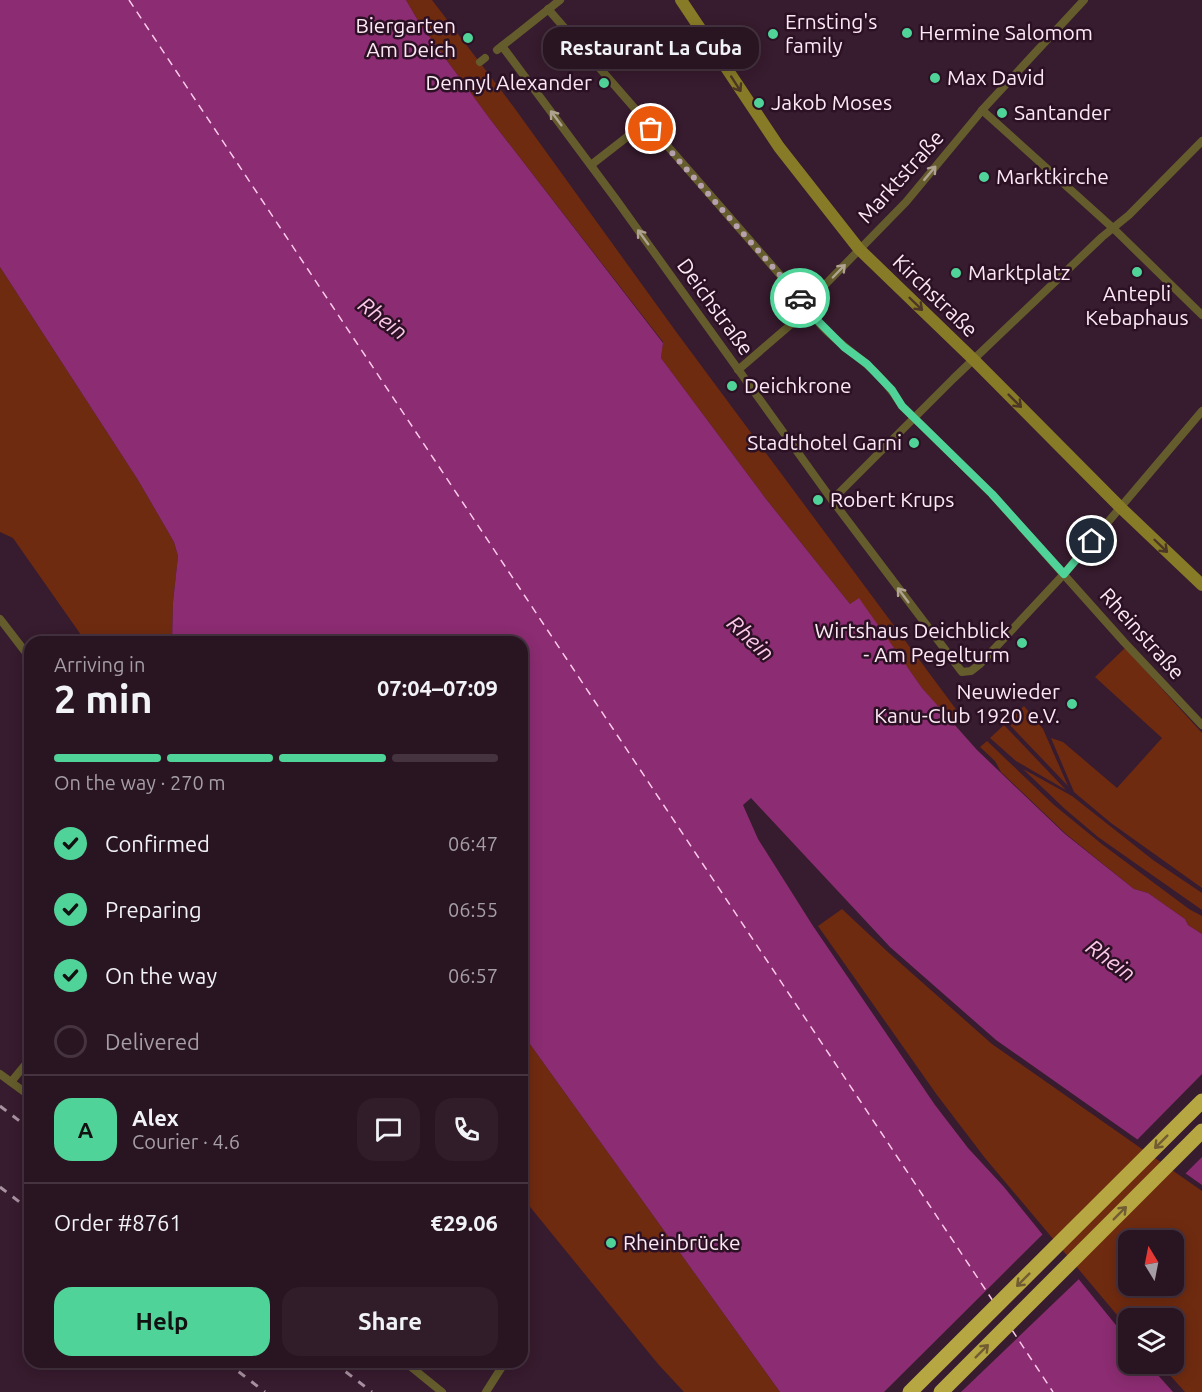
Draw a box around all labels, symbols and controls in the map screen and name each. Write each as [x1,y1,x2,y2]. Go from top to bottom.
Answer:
place label: Ernsting's family [785,9,877,57]
place label: Biergarten Am Deich [355,13,456,61]
place label: Hermine Salomom [919,20,1093,44]
marker: Hermine Salomom [900,26,914,40]
callout: Restaurant La Cuba [543,27,759,69]
marker: Ernsting's family [766,27,780,41]
marker: Biergarten Am Deich [461,31,475,45]
text: Restaurant La Cuba [560,36,742,59]
place label: Max David [947,65,1045,89]
place label: Dennyl Alexander [425,70,592,94]
marker: Max David [928,71,942,85]
one-way arrow [731,75,743,92]
marker: Dennyl Alexander [597,76,611,90]
place label: Jakob Moses [771,90,892,114]
marker: Jakob Moses [752,96,766,110]
place label: Santander [1014,100,1111,124]
pin [625,103,676,154]
marker: Santander [995,106,1009,120]
one-way arrow [550,111,563,127]
icon: bag [634,112,667,145]
street label: Marktstraße [852,125,948,228]
place label: Marktkirche [996,164,1109,188]
one-way arrow [924,165,937,181]
marker: Marktkirche [977,170,991,184]
one-way arrow [637,230,649,246]
street label: Kirchstraße [888,249,983,342]
street label: Deichstraße [673,253,759,359]
place label: Marktplatz [968,260,1070,284]
one-way arrow [831,263,846,278]
marker: Antepli Kebaphaus [1130,265,1144,279]
marker: Marktplatz [949,266,963,280]
courier [770,268,830,328]
place label: Antepli Kebaphaus [1085,281,1189,329]
icon: car [784,282,817,315]
water label: Rhein [354,291,413,344]
one-way arrow [908,297,923,311]
place label: Deichkrone [744,373,852,397]
marker: Deichkrone [725,379,739,393]
one-way arrow [1008,394,1023,409]
place label: Stadthotel Garni [747,430,902,454]
marker: Stadthotel Garni [907,436,921,450]
place label: Robert Krups [830,487,954,511]
marker: Robert Krups [811,493,825,507]
pin [1066,515,1117,566]
icon: home [1075,524,1108,557]
one-way arrow [1154,539,1169,554]
street label: Rheinstraße [1096,583,1190,684]
one-way arrow [897,587,910,603]
water label: Rhein [723,610,780,665]
place label: Wirtshaus Deichblick - Am Pegelturm [814,618,1010,666]
marker: Wirtshaus Deichblick - Am Pegelturm [1015,636,1029,650]
text: Arriving in [54,653,145,676]
text: 07:04–07:09 [377,675,498,700]
text: 2 min [54,677,153,720]
place label: Neuwieder Kanu-Club 1920 e.V. [874,679,1060,727]
marker: Neuwieder Kanu-Club 1920 e.V. [1065,697,1079,711]
text: On the way · 270 m [54,771,226,794]
icon: check [54,827,87,860]
text: Confirmed [105,831,210,856]
text: 06:47 [448,832,498,855]
icon: check [54,893,87,926]
text: Preparing [105,897,202,922]
text: 06:55 [448,898,498,921]
water label: Rhein [1082,933,1141,986]
icon: check [54,959,87,992]
text: On the way [105,963,217,988]
text: 06:57 [448,964,498,987]
text: Delivered [105,1029,200,1054]
button: chat [357,1098,420,1161]
button: phone [435,1098,498,1161]
text: Alex [132,1105,179,1130]
text: A [78,1117,93,1142]
text: Courier · 4.6 [132,1130,240,1153]
one-way arrow [1153,1135,1168,1150]
one-way arrow [1113,1206,1128,1220]
text: Order #8761 [54,1210,182,1235]
text: €29.06 [431,1210,498,1235]
place label: Rheinbrücke [623,1230,741,1254]
north arrow [1118,1230,1184,1296]
map controls [1118,1230,1184,1374]
marker: Rheinbrücke [604,1236,618,1250]
one-way arrow [1015,1273,1030,1287]
button: Help [54,1287,270,1356]
button: Share [282,1287,498,1356]
button: layers [1118,1308,1184,1374]
one-way arrow [975,1343,989,1358]

